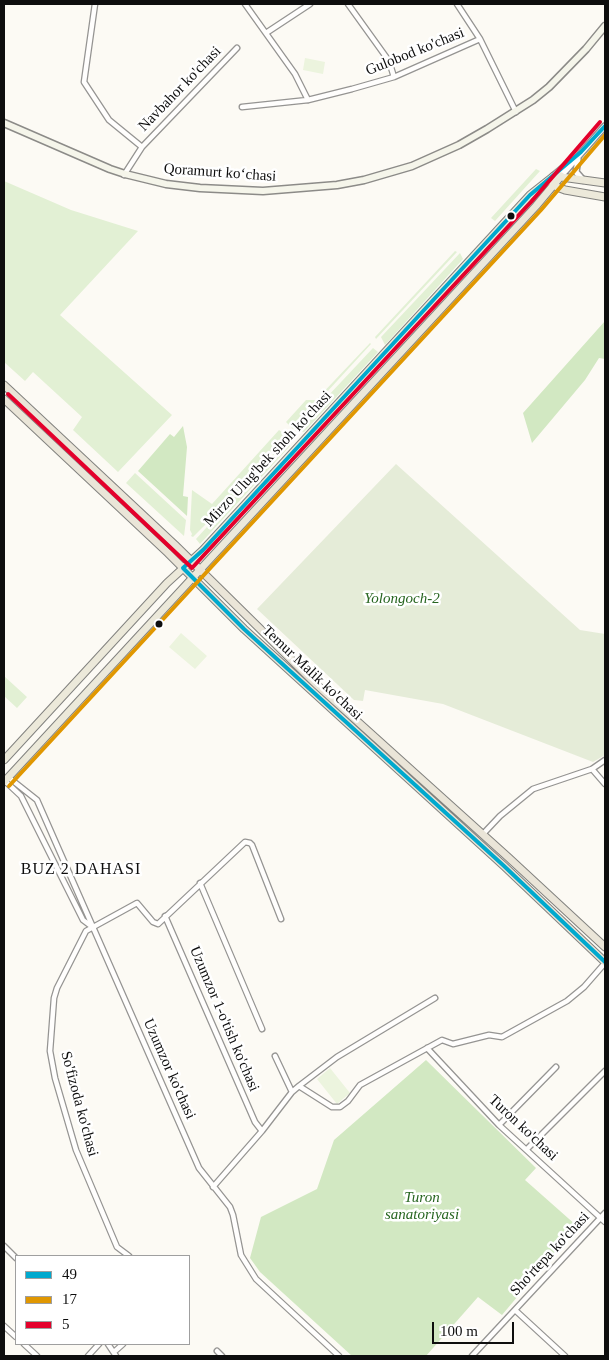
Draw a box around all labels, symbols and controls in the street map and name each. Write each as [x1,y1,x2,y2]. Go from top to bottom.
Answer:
street label: Gulobod ko'chasi [363,24,467,80]
street label: Navbahor ko'chasi [135,43,225,135]
street label: Qoramurt koʻchasi [163,160,277,186]
unlabelled marker [506,211,516,221]
street label: Mirzo Ulug'bek shoh ko'chasi [200,387,336,531]
park label: Yolongoch-2 [364,590,440,608]
unlabelled marker [154,619,164,629]
street label: Temur Malik ko'chasi [258,622,366,724]
district label: BUZ 2 DAHASI [19,860,143,880]
street label: Uzumzor 1-o'tish ko'chasi [185,944,263,1094]
street label: Uzumzor ko'chasi [139,1016,199,1122]
street label: So'fizoda ko'chasi [56,1049,102,1159]
street label: Turon ko'chasi [485,1091,561,1165]
park label: Turon sanatoriyasi [385,1189,459,1224]
street label: Sho'rtepa ko'chasi [506,1208,594,1300]
legend [15,1255,190,1345]
text: 49 [62,1266,77,1282]
text: 17 [62,1291,77,1307]
scale bar [434,1312,516,1344]
text: 5 [62,1316,70,1332]
text: 100 m [440,1323,478,1339]

